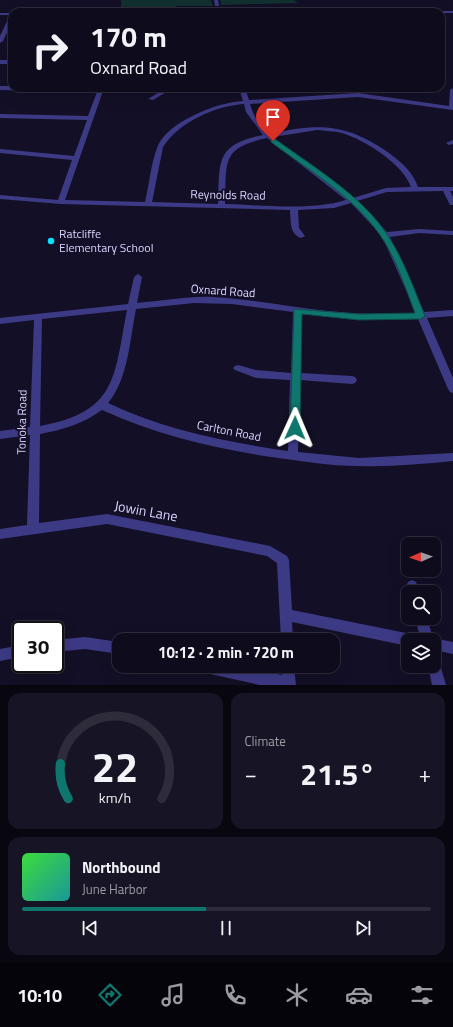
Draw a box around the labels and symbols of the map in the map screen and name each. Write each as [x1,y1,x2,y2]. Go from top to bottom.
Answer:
pin [256,100,290,141]
street label: Reynolds Road [190,184,266,205]
place label: Ratcliffe Elementary School [59,224,153,257]
marker: Ratcliffe Elementary School [46,236,56,246]
street label: Oxnard Road [190,279,256,302]
street label: Tonoka Road [11,389,32,454]
position arrow [274,407,316,449]
street label: Carlton Road [195,415,263,446]
street label: Jowin Lane [113,495,179,526]
north arrow [401,537,441,577]
speed limit sign: 30 [12,621,64,673]

